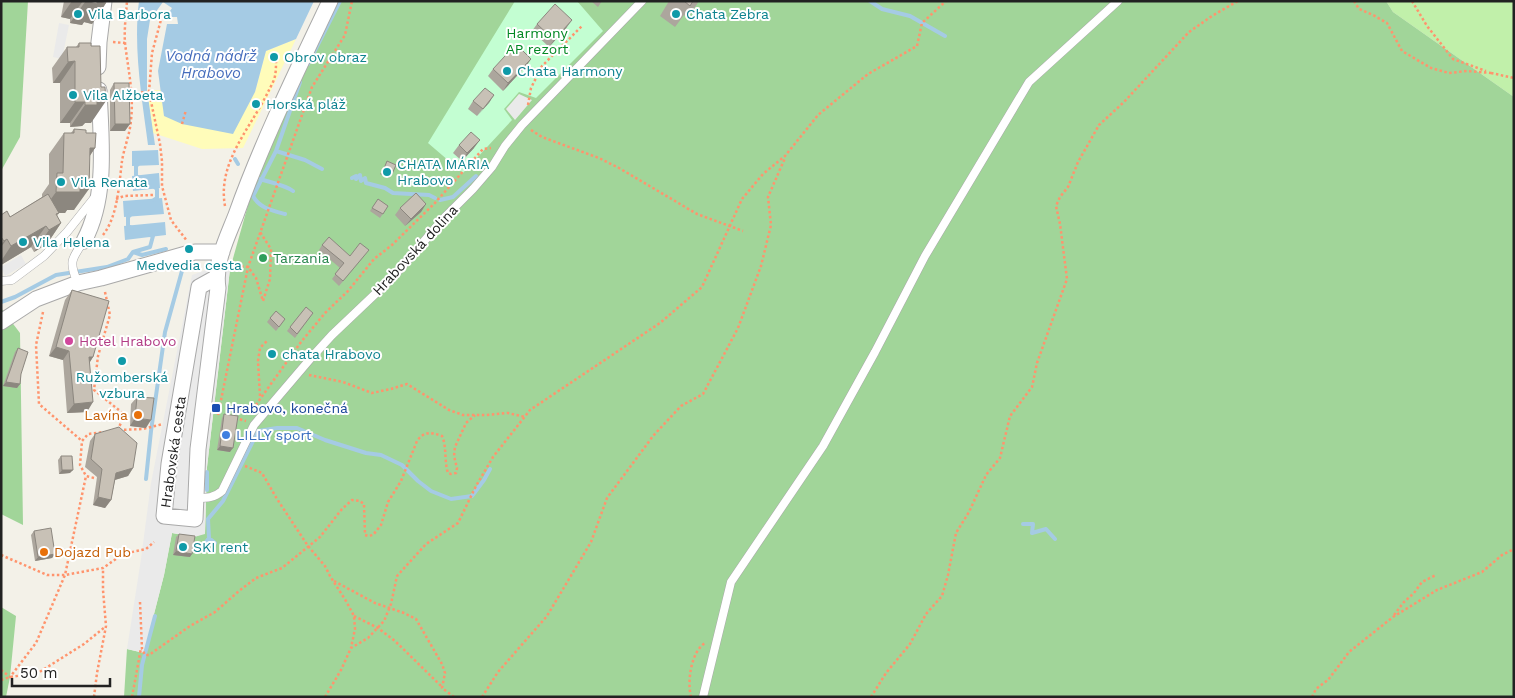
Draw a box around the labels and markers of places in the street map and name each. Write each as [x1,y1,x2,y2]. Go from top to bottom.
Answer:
place label: Vila Barbora [88,6,171,22]
place label: Chata Zebra [686,6,769,22]
marker: Vila Barbora [72,8,84,20]
marker: Chata Zebra [670,8,682,20]
place label: Obrov obraz [284,49,367,65]
marker: Obrov obraz [268,51,280,63]
place label: Chata Harmony [517,63,623,79]
marker: Chata Harmony [501,65,513,77]
place label: Vila Alžbeta [83,87,163,103]
marker: Vila Alžbeta [67,89,79,101]
place label: Horská pláž [266,96,346,112]
marker: Horská pláž [250,98,262,110]
place label: CHATA MÁRIA Hrabovo [397,156,489,188]
marker: CHATA MÁRIA Hrabovo [381,166,393,178]
place label: Vila Renata [71,174,148,190]
marker: Vila Renata [55,176,67,188]
place label: Vila Helena [33,234,110,250]
marker: Vila Helena [17,236,29,248]
marker: Medvedia cesta [183,243,195,255]
place label: Tarzania [273,250,329,266]
marker: Tarzania [257,252,269,264]
place label: Medvedia cesta [136,257,242,273]
place label: Hotel Hrabovo [79,333,176,349]
marker: Hotel Hrabovo [63,335,75,347]
place label: chata Hrabovo [282,346,381,362]
marker: chata Hrabovo [266,348,278,360]
marker: Ružomberská vzbura [116,355,128,367]
place label: Ružomberská vzbura [76,369,168,401]
place label: Hrabovo, konečná [226,400,348,416]
marker: Hrabovo, konečná [210,402,222,414]
place label: Lavína [84,407,128,423]
marker: Lavína [132,409,144,421]
place label: LILLY sport [236,427,312,443]
marker: LILLY sport [220,429,232,441]
place label: SKI rent [193,539,248,555]
marker: SKI rent [177,541,189,553]
place label: Dojazd Pub [54,544,131,560]
marker: Dojazd Pub [38,546,50,558]

